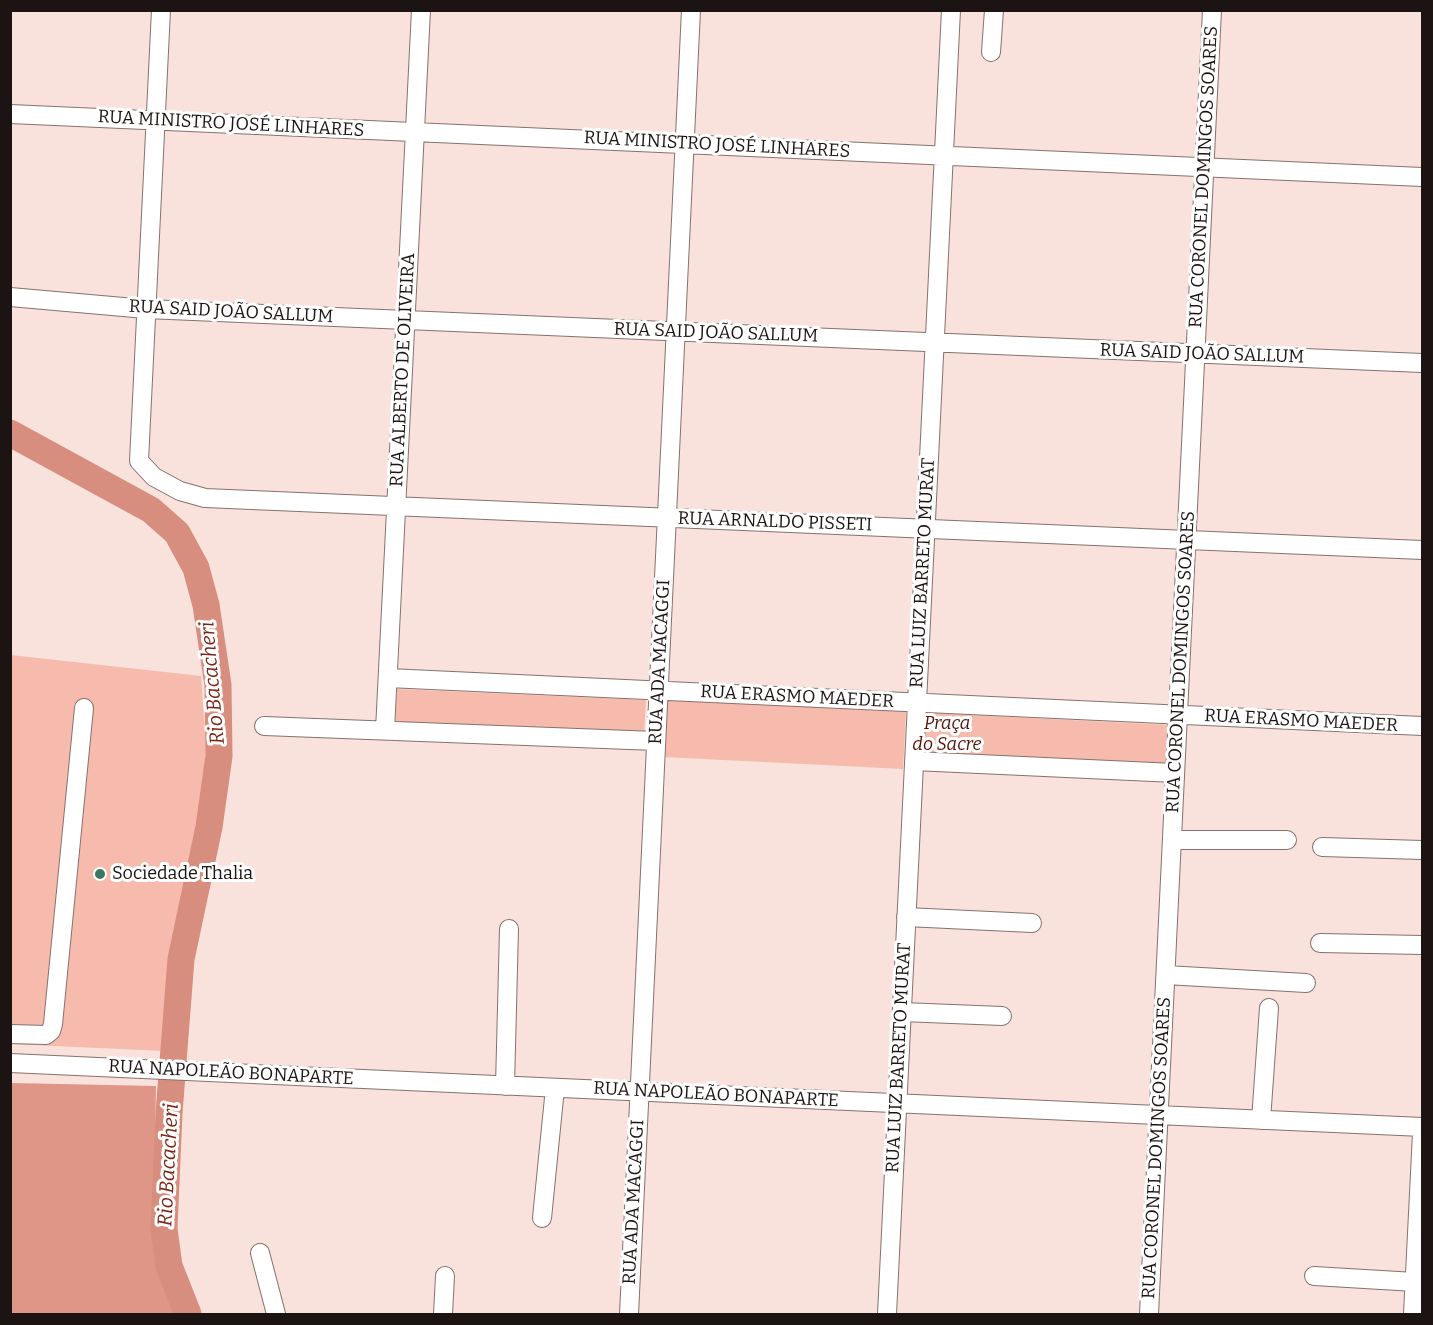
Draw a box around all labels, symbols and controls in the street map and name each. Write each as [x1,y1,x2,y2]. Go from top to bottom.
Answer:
street label: RUA CORONEL DOMINGOS SOARES [1185,25,1223,329]
street label: RUA MINISTRO JOSÉ LINHARES [97,106,365,142]
street label: RUA MINISTRO JOSÉ LINHARES [583,127,851,163]
street label: RUA ALBERTO DE OLIVEIRA [386,253,420,487]
street label: RUA SAID JOÃO SALLUM [128,296,334,328]
street label: RUA SAID JOÃO SALLUM [613,319,819,347]
street label: RUA SAID JOÃO SALLUM [1099,340,1305,368]
street label: RUA LUIZ BARRETO MURAT [906,457,940,689]
street label: RUA ARNALDO PISSETI [677,508,873,536]
street label: RUA CORONEL DOMINGOS SOARES [1162,510,1200,814]
street label: RUA ADA MACAGGI [645,579,675,745]
water label: Rio Bacacheri [196,621,230,745]
street label: RUA ERASMO MAEDER [700,681,894,713]
street label: RUA ERASMO MAEDER [1204,705,1398,737]
park label: Praça do Sacre [912,713,982,756]
place label: Sociedade Thalia [112,863,253,885]
marker: Sociedade Thalia [93,867,107,881]
street label: RUA LUIZ BARRETO MURAT [882,942,916,1174]
street label: RUA CORONEL DOMINGOS SOARES [1138,996,1176,1300]
street label: RUA NAPOLEÃO BONAPARTE [108,1056,354,1090]
street label: RUA NAPOLEÃO BONAPARTE [593,1078,839,1112]
water label: Rio Bacacheri [154,1103,184,1227]
street label: RUA ADA MACAGGI [619,1119,649,1285]

